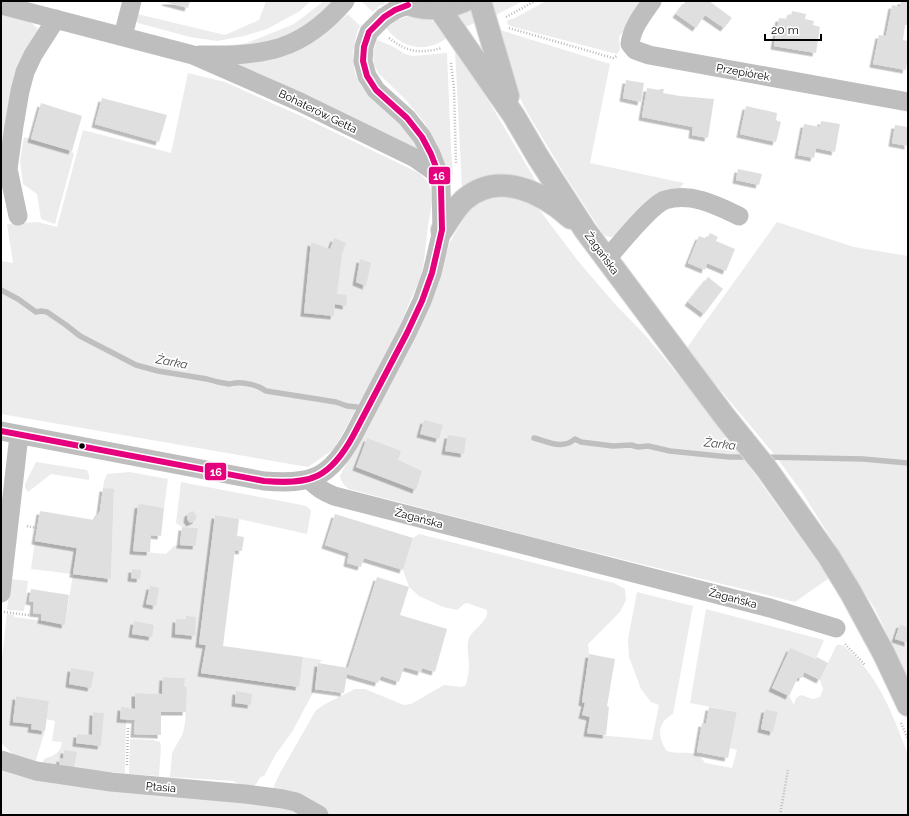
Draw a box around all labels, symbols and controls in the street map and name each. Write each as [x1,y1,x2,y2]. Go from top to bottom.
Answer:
scale bar [765,16,821,42]
text: 20 m [771,23,799,37]
street label: Przepiórek [715,61,771,84]
street label: Bohaterów Getta [277,87,359,136]
line badge: 16 [428,166,451,185]
text: 16 [433,170,445,183]
street label: Żagańska [582,230,621,277]
water label: Żarka [154,352,189,372]
water label: Żarka [702,435,737,453]
unlabelled marker [77,441,87,451]
line badge: 16 [204,462,227,481]
text: 16 [210,466,222,479]
street label: Żagańska [393,506,444,531]
street label: Żagańska [707,586,758,611]
street label: Ptasia [145,780,177,795]

